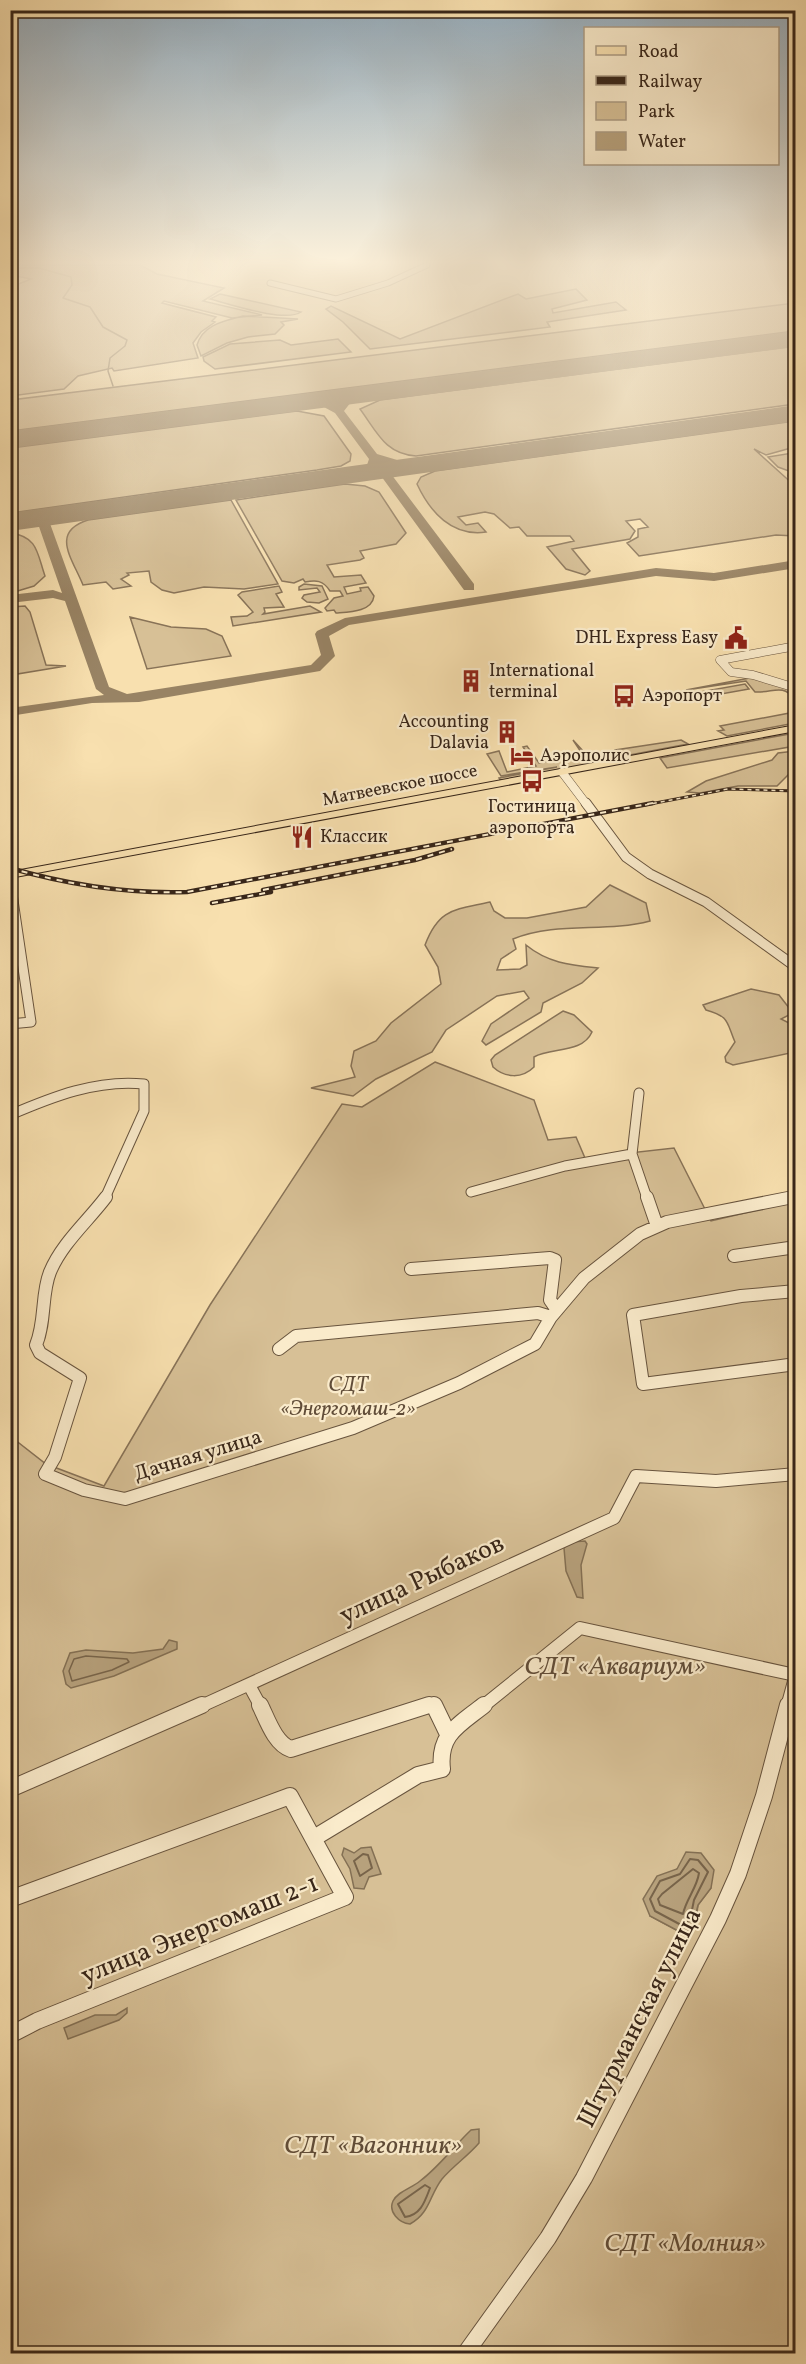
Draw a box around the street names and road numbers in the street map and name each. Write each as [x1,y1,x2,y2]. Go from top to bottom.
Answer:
street label: Матвеевское шоссе [320,759,480,813]
street label: Дачная улица [130,1423,266,1489]
street label: улица Рыбаков [334,1526,510,1634]
street label: улица Энергомаш 2-1 [76,1866,324,1994]
street label: Штурманская улица [569,1902,711,2134]

